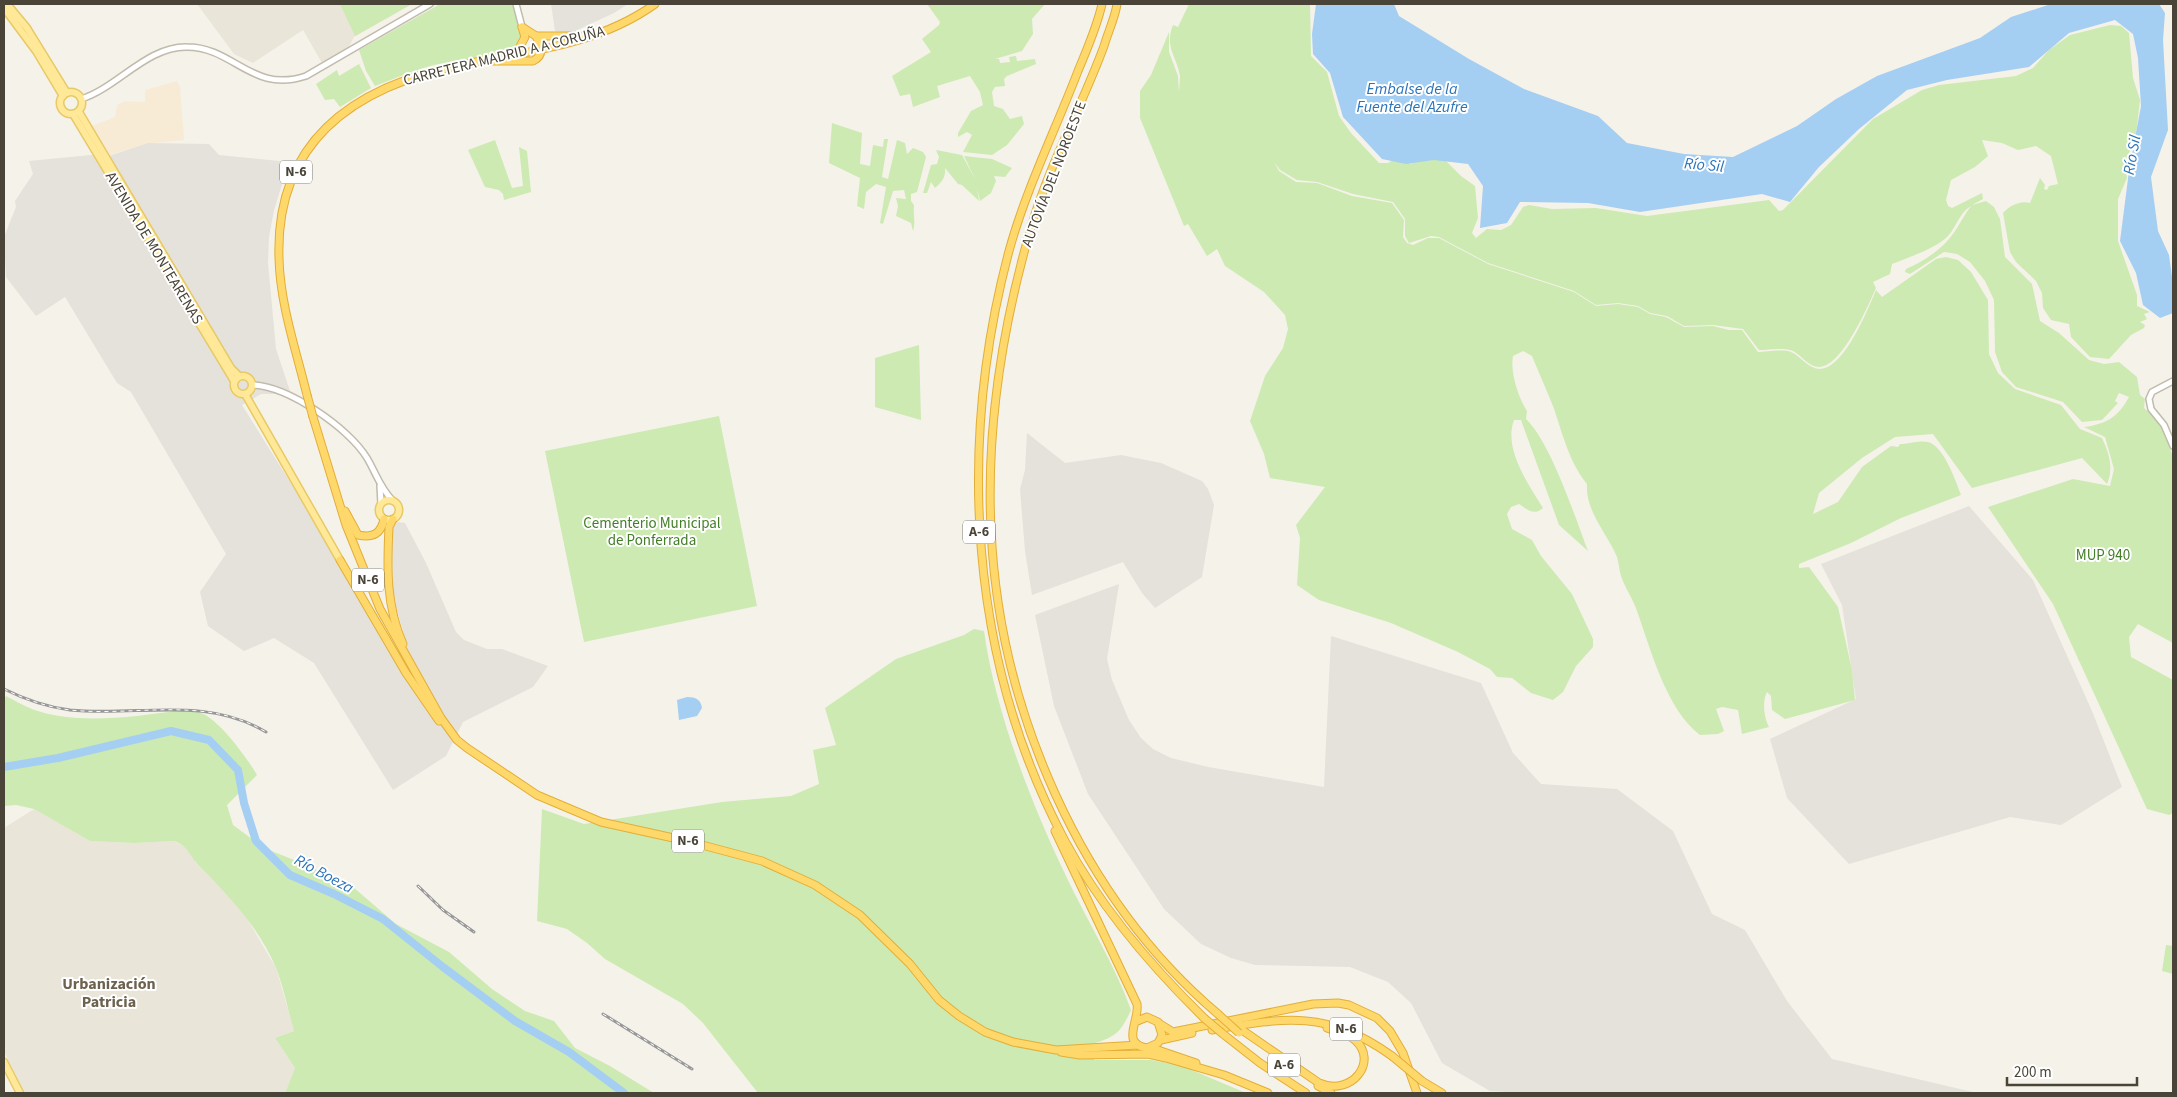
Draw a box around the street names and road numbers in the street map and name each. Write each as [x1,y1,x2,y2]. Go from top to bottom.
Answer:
street label: CARRETERA MADRID A A CORUÑA [401,21,608,91]
street label: AUTOVÍA DEL NOROESTE [1016,98,1092,250]
road number: N-6 [280,160,312,183]
street label: AVENIDA DE MONTEARENAS [100,168,208,328]
road number: A-6 [963,520,995,544]
road number: N-6 [352,568,384,592]
road number: N-6 [672,829,704,852]
road number: N-6 [1330,1018,1362,1040]
road number: A-6 [1268,1054,1300,1076]

